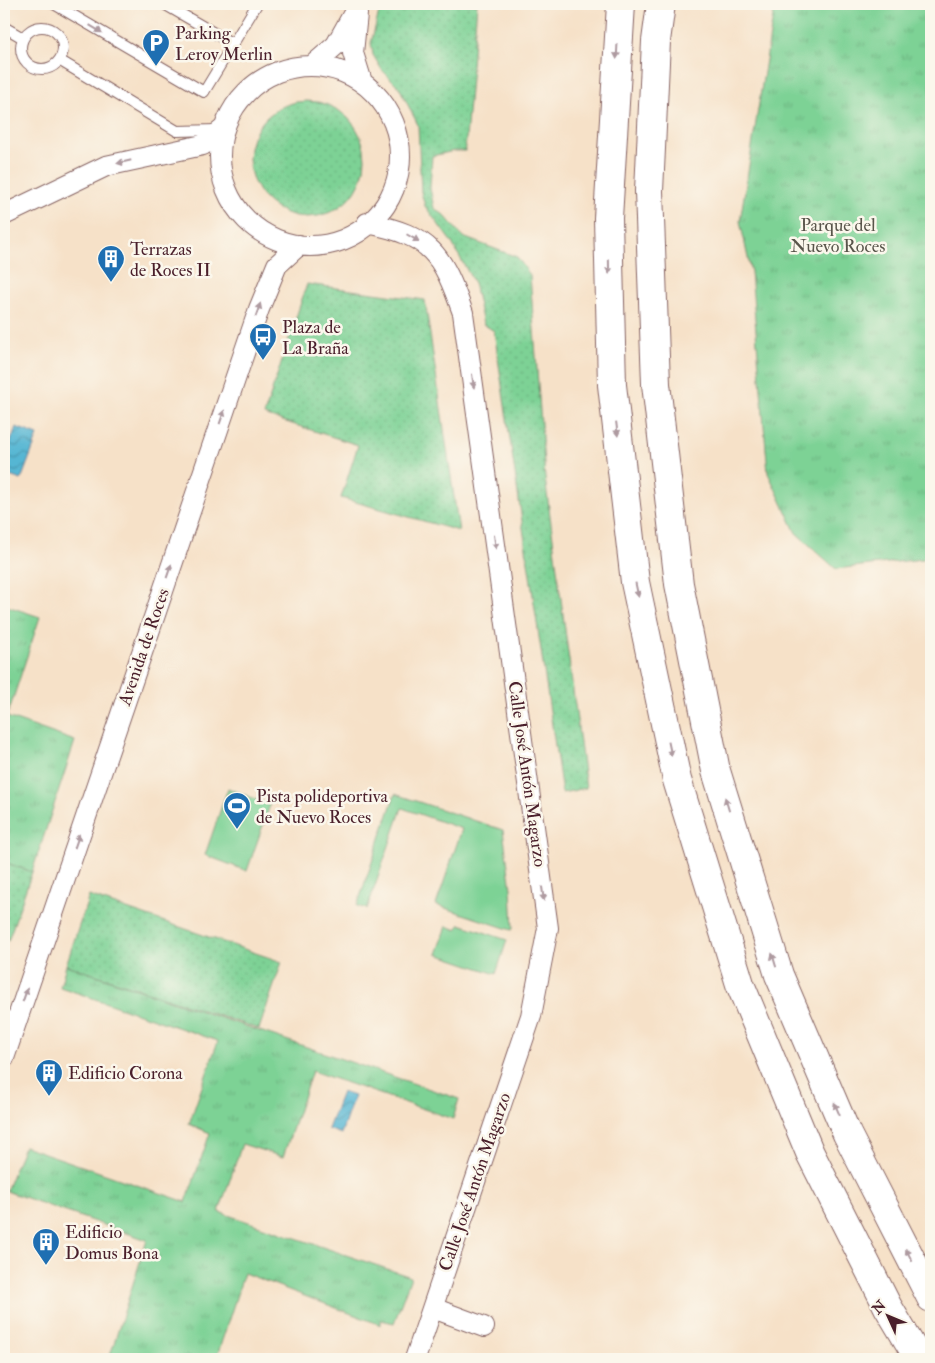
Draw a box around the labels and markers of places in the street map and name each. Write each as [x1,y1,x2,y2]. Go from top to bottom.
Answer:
place label: Parking Leroy Merlin [175,22,272,66]
parking icon: Parking Leroy Merlin [141,28,171,67]
place label: Terrazas de Roces II [130,238,211,282]
building icon: Terrazas de Roces II [96,244,126,283]
place label: Plaza de La Braña [282,316,349,360]
bus stop icon: Plaza de La Braña [248,322,278,361]
place label: Pista polideportiva de Nuevo Roces [256,785,389,829]
sports icon: Pista polideportiva de Nuevo Roces [222,791,252,830]
building icon: Edificio Corona [34,1058,64,1097]
place label: Edificio Corona [68,1062,183,1085]
place label: Edificio Domus Bona [65,1221,159,1265]
building icon: Edificio Domus Bona [31,1227,61,1266]

